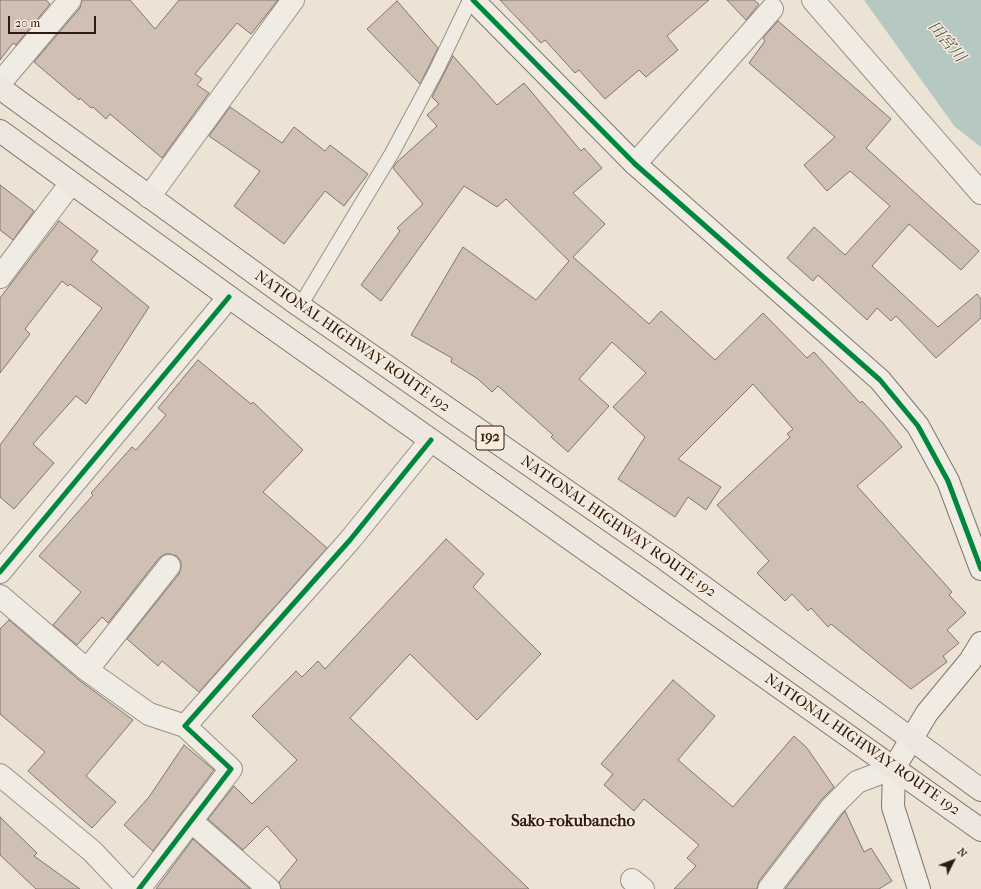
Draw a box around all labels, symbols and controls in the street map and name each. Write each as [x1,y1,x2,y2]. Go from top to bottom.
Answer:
scale bar [10,8,98,34]
text: 20 m [15,16,40,30]
water label: 田宮川 [923,17,969,67]
street label: NATIONAL HIGHWAY ROUTE 192 [251,267,453,417]
road number: 192 [476,426,504,450]
street label: NATIONAL HIGHWAY ROUTE 192 [517,452,719,602]
street label: NATIONAL HIGHWAY ROUTE 192 [761,670,963,820]
district label: Sako-rokubancho [511,812,635,832]
north arrow [933,841,973,881]
text: N [955,845,970,860]

